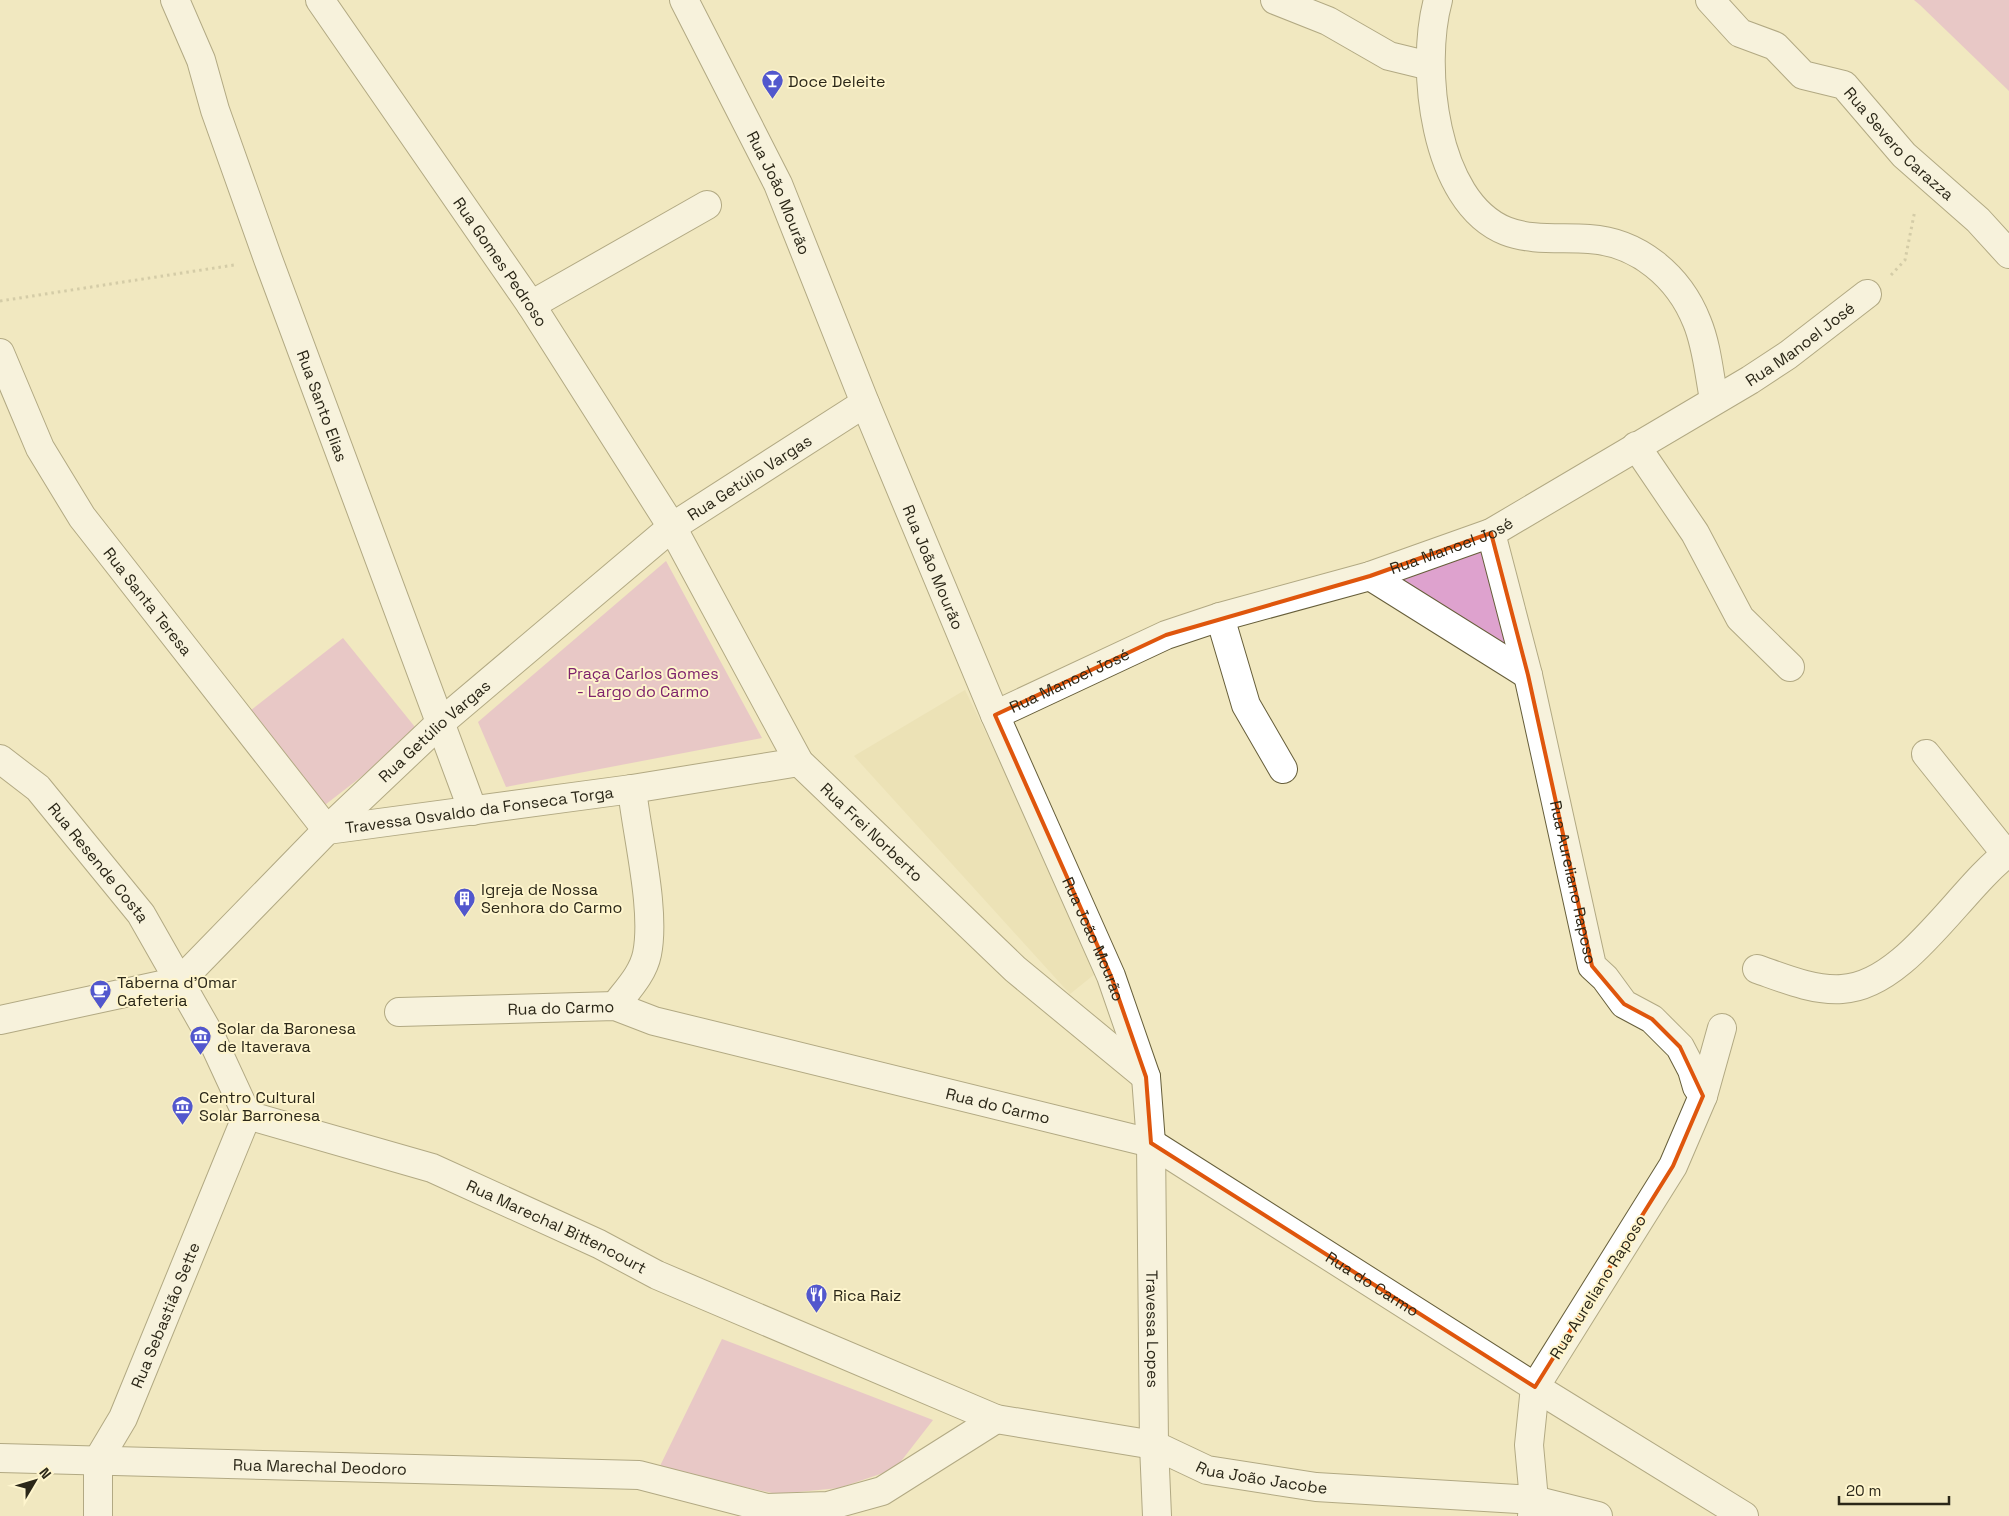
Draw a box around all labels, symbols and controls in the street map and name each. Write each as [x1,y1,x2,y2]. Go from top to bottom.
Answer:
bar icon: Doce Deleite [760,69,784,100]
place label: Doce Deleite [788,71,886,92]
street label: Rua Severo Carazza [1840,82,1959,205]
street label: Rua João Mourão [742,127,815,258]
street label: Rua Gomes Pedroso [449,193,552,330]
street label: Rua Manoel José [1741,297,1859,391]
street label: Rua Santo Elias [292,347,353,464]
street label: Rua Getúlio Vargas [683,430,815,525]
street label: Rua João Mourão [898,501,969,633]
street label: Rua Manoel José [1387,512,1517,579]
street label: Rua Santa Teresa [99,543,197,660]
street label: Rua Manoel José [1006,643,1133,717]
park label: Praça Carlos Gomes - Largo do Carmo [567,663,719,702]
street label: Rua Getúlio Vargas [374,675,495,787]
street label: Rua Frei Norberto [816,778,928,886]
street label: Travessa Osvaldo da Fonseca Torga [344,781,615,838]
street label: Rua Resende Costa [43,798,154,926]
street label: Rua Aureliano Raposo [1545,799,1602,966]
street label: Rua João Mourão [1058,873,1129,1004]
place label: Igreja de Nossa Senhora do Carmo [481,879,622,918]
building icon: Igreja de Nossa Senhora do Carmo [453,886,477,917]
place label: Taberna d'Omar Cafeteria [117,972,237,1011]
cafe icon: Taberna d'Omar Cafeteria [89,979,113,1010]
street label: Rua do Carmo [507,996,615,1019]
place label: Solar da Baronesa de Itaverava [217,1018,356,1057]
museum icon: Solar da Baronesa de Itaverava [189,1025,213,1056]
street label: Rua do Carmo [944,1083,1052,1128]
place label: Centro Cultural Solar Barronesa [199,1087,320,1126]
museum icon: Centro Cultural Solar Barronesa [171,1094,195,1125]
street label: Rua Marechal Bittencourt [463,1175,650,1278]
street label: Rua Aureliano Raposo [1545,1211,1651,1363]
street label: Rua Sebastião Sette [126,1239,204,1391]
street label: Rua do Carmo [1322,1246,1423,1321]
street label: Travessa Lopes [1142,1270,1164,1388]
restaurant icon: Rica Raiz [805,1283,829,1314]
place label: Rica Raiz [833,1285,901,1306]
street label: Rua Marechal Deodoro [233,1454,407,1479]
north arrow [10,1456,60,1506]
street label: Rua João Jacobe [1193,1456,1328,1498]
text: N [35,1464,55,1482]
scale bar [1839,1474,1949,1506]
text: 20 m [1846,1481,1881,1500]

